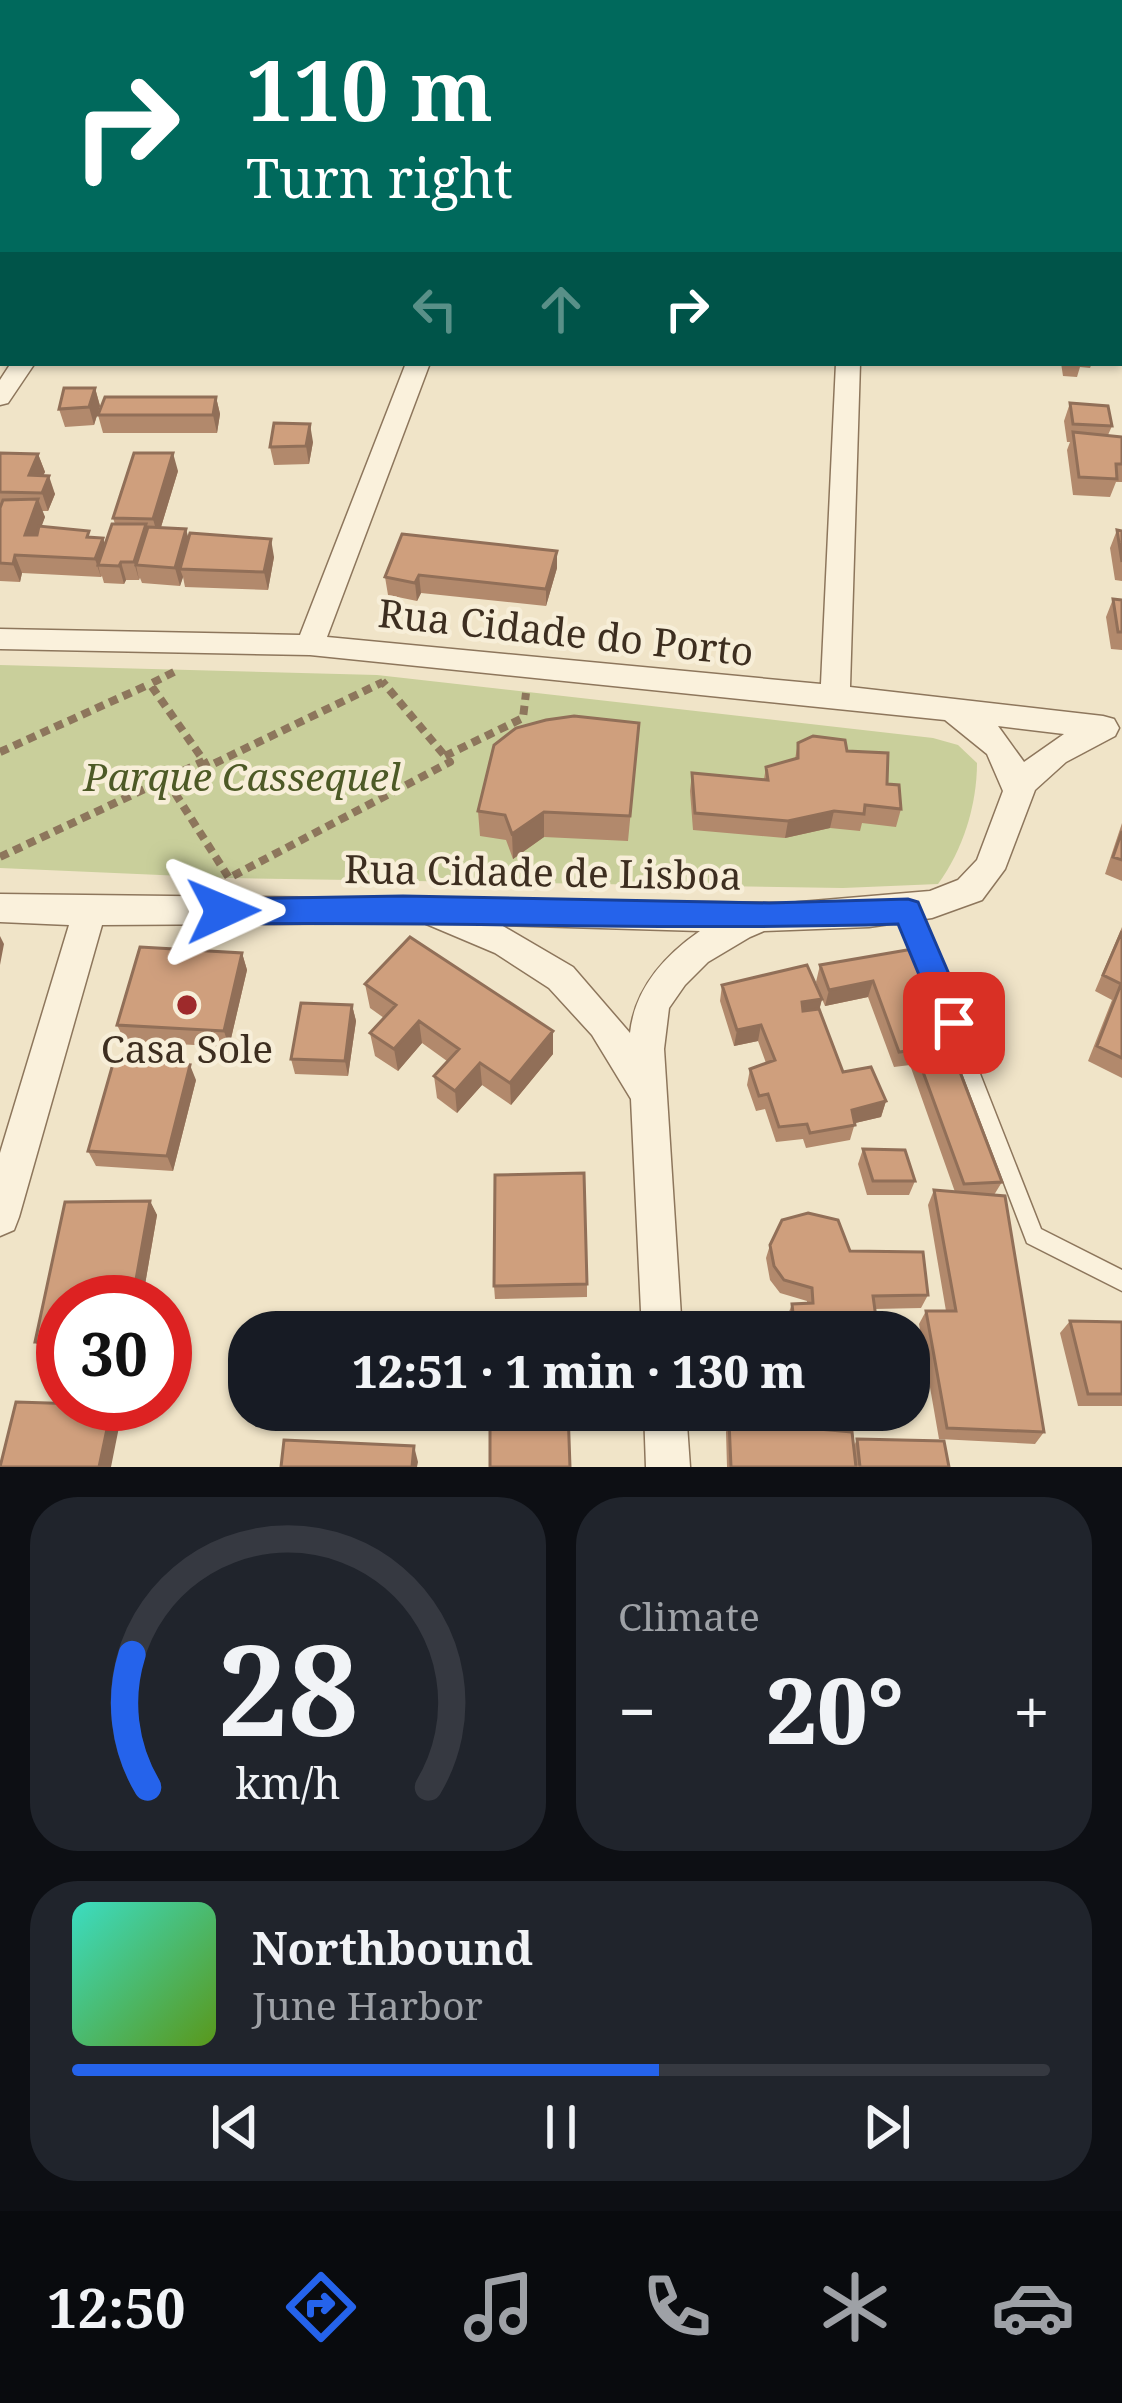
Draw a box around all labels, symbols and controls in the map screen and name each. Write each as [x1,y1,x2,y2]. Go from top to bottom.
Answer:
text: 110 m [246,31,493,146]
icon: right [48,48,204,204]
text: Turn right [246,140,513,214]
icon: left [402,276,468,342]
icon: ahead [528,276,594,342]
icon: right [654,276,720,342]
street label: Rua Cidade do Porto [376,585,756,677]
park label: Parque Cassequel [82,749,401,802]
street label: Rua Cidade de Lisboa [344,841,742,901]
position arrow [160,848,286,974]
pin [903,972,1005,1074]
icon: arrive [921,990,987,1056]
marker: Casa Sole [174,992,200,1018]
place label: Casa Sole [101,1021,273,1074]
speed limit sign: 30 [36,1275,192,1431]
text: 12:51 · 1 min · 130 m [352,1340,806,1401]
text: Climate [618,1589,760,1642]
text: 28 [217,1603,359,1773]
text: 20° [766,1648,904,1770]
text: − [618,1665,656,1755]
text: + [1013,1665,1050,1755]
text: km/h [235,1753,341,1812]
text: Northbound [252,1917,533,1978]
text: June Harbor [252,1978,483,2031]
icon: previous [202,2094,268,2160]
icon: pause [528,2094,594,2160]
icon: next [854,2094,920,2160]
icon: directions [279,2265,363,2349]
icon: music [457,2265,541,2349]
icon: phone [635,2265,719,2349]
icon: climate [813,2265,897,2349]
icon: car [991,2265,1075,2349]
text: 12:50 [47,2270,185,2344]

